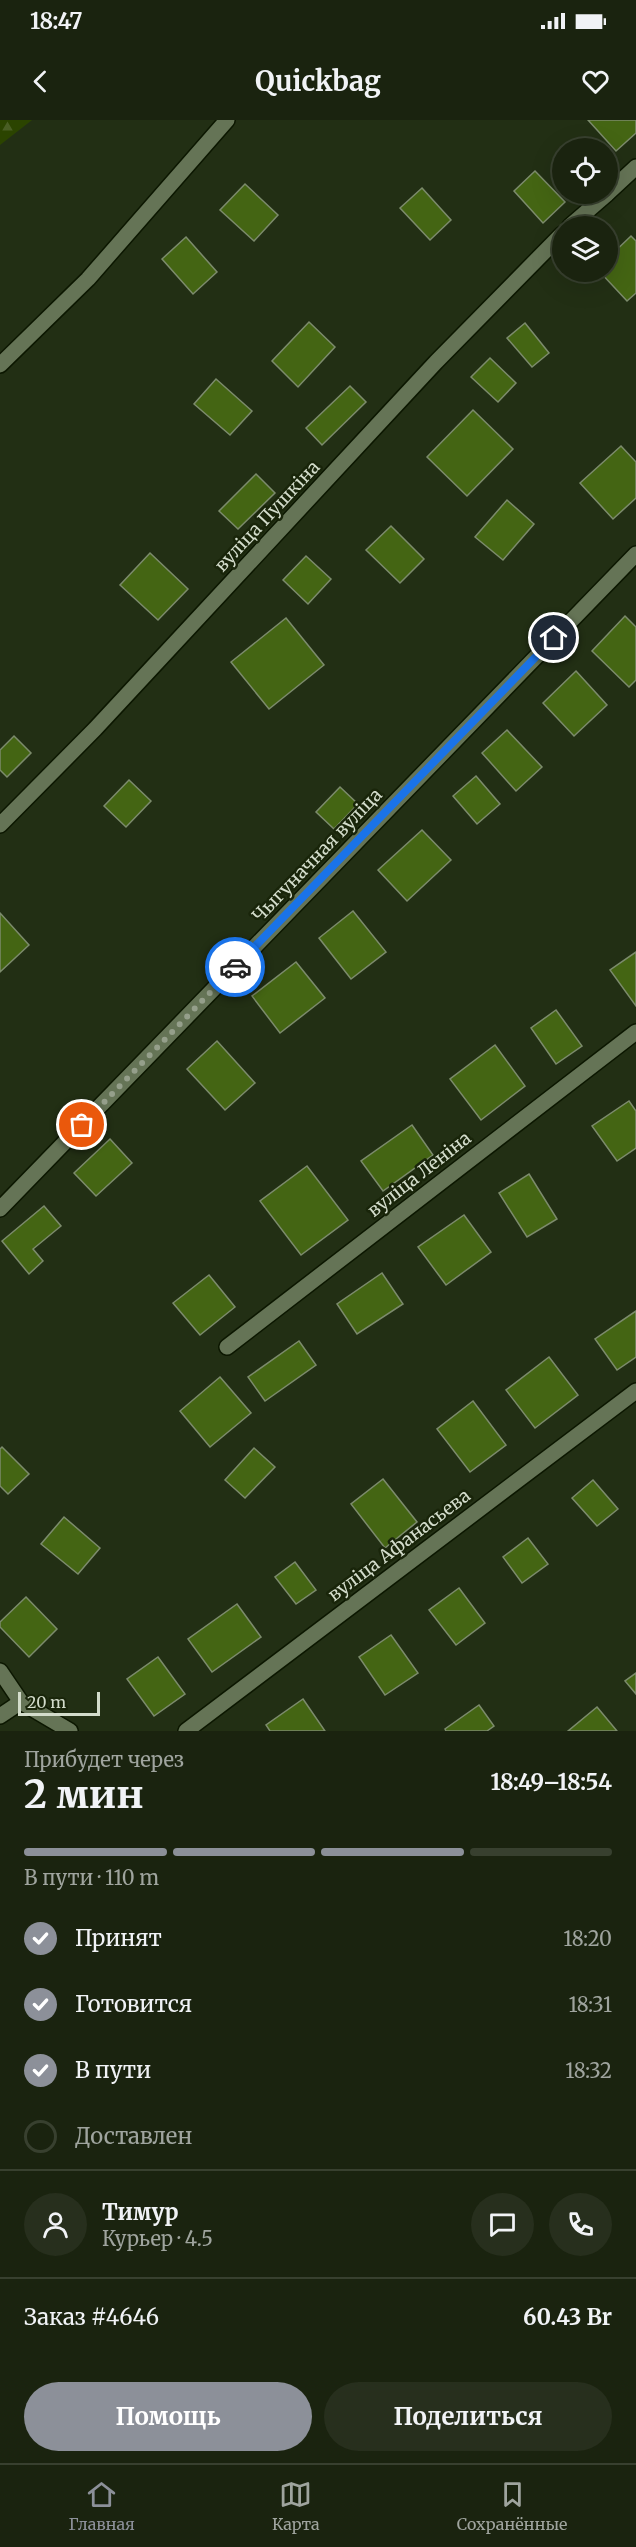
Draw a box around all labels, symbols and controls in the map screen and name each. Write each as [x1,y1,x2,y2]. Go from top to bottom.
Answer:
text: 18:47 [30,7,82,35]
text: Quickbag [255,64,381,98]
icon: back [24,65,57,98]
icon: heart [579,65,612,98]
map controls [552,138,618,282]
button: locate [552,138,618,204]
button: layers [552,216,618,282]
street label: вуліца Пушкіна [210,455,325,576]
pin [528,612,579,663]
icon: home [537,621,570,654]
street label: Чыгуначная вуліца [247,783,387,927]
courier [205,937,265,997]
icon: car [219,951,252,984]
pin [56,1099,107,1150]
icon: bag [65,1108,98,1141]
street label: вуліца Леніна [363,1126,476,1222]
street label: вуліца Афанасьева [323,1484,475,1606]
scale bar [18,1689,100,1716]
text: 20 m [27,1692,66,1712]
text: Прибудет через [24,1747,184,1772]
text: 18:49–18:54 [491,1768,612,1796]
text: 2 мин [24,1770,144,1819]
text: В пути · 110 m [24,1865,159,1890]
icon: check [24,1922,57,1955]
text: Принят [75,1924,162,1952]
text: 18:20 [563,1926,612,1951]
icon: check [24,1988,57,2021]
text: Готовится [75,1990,192,2018]
text: 18:31 [568,1992,612,2017]
icon: check [24,2054,57,2087]
text: В пути [75,2056,151,2084]
text: 18:32 [565,2058,612,2083]
text: Доставлен [75,2122,192,2150]
button: person [24,2193,87,2256]
button: chat [471,2193,534,2256]
button: phone [549,2193,612,2256]
text: Тимур [102,2198,179,2226]
text: Курьер · 4.5 [102,2226,213,2251]
text: Заказ #4646 [24,2303,159,2331]
text: 60.43 Br [523,2303,612,2331]
button: Помощь [24,2382,312,2451]
button: Поделиться [324,2382,612,2451]
tab: Главная [69,2478,135,2534]
tab: Карта [272,2478,320,2534]
tab: Сохранённые [457,2478,567,2534]

